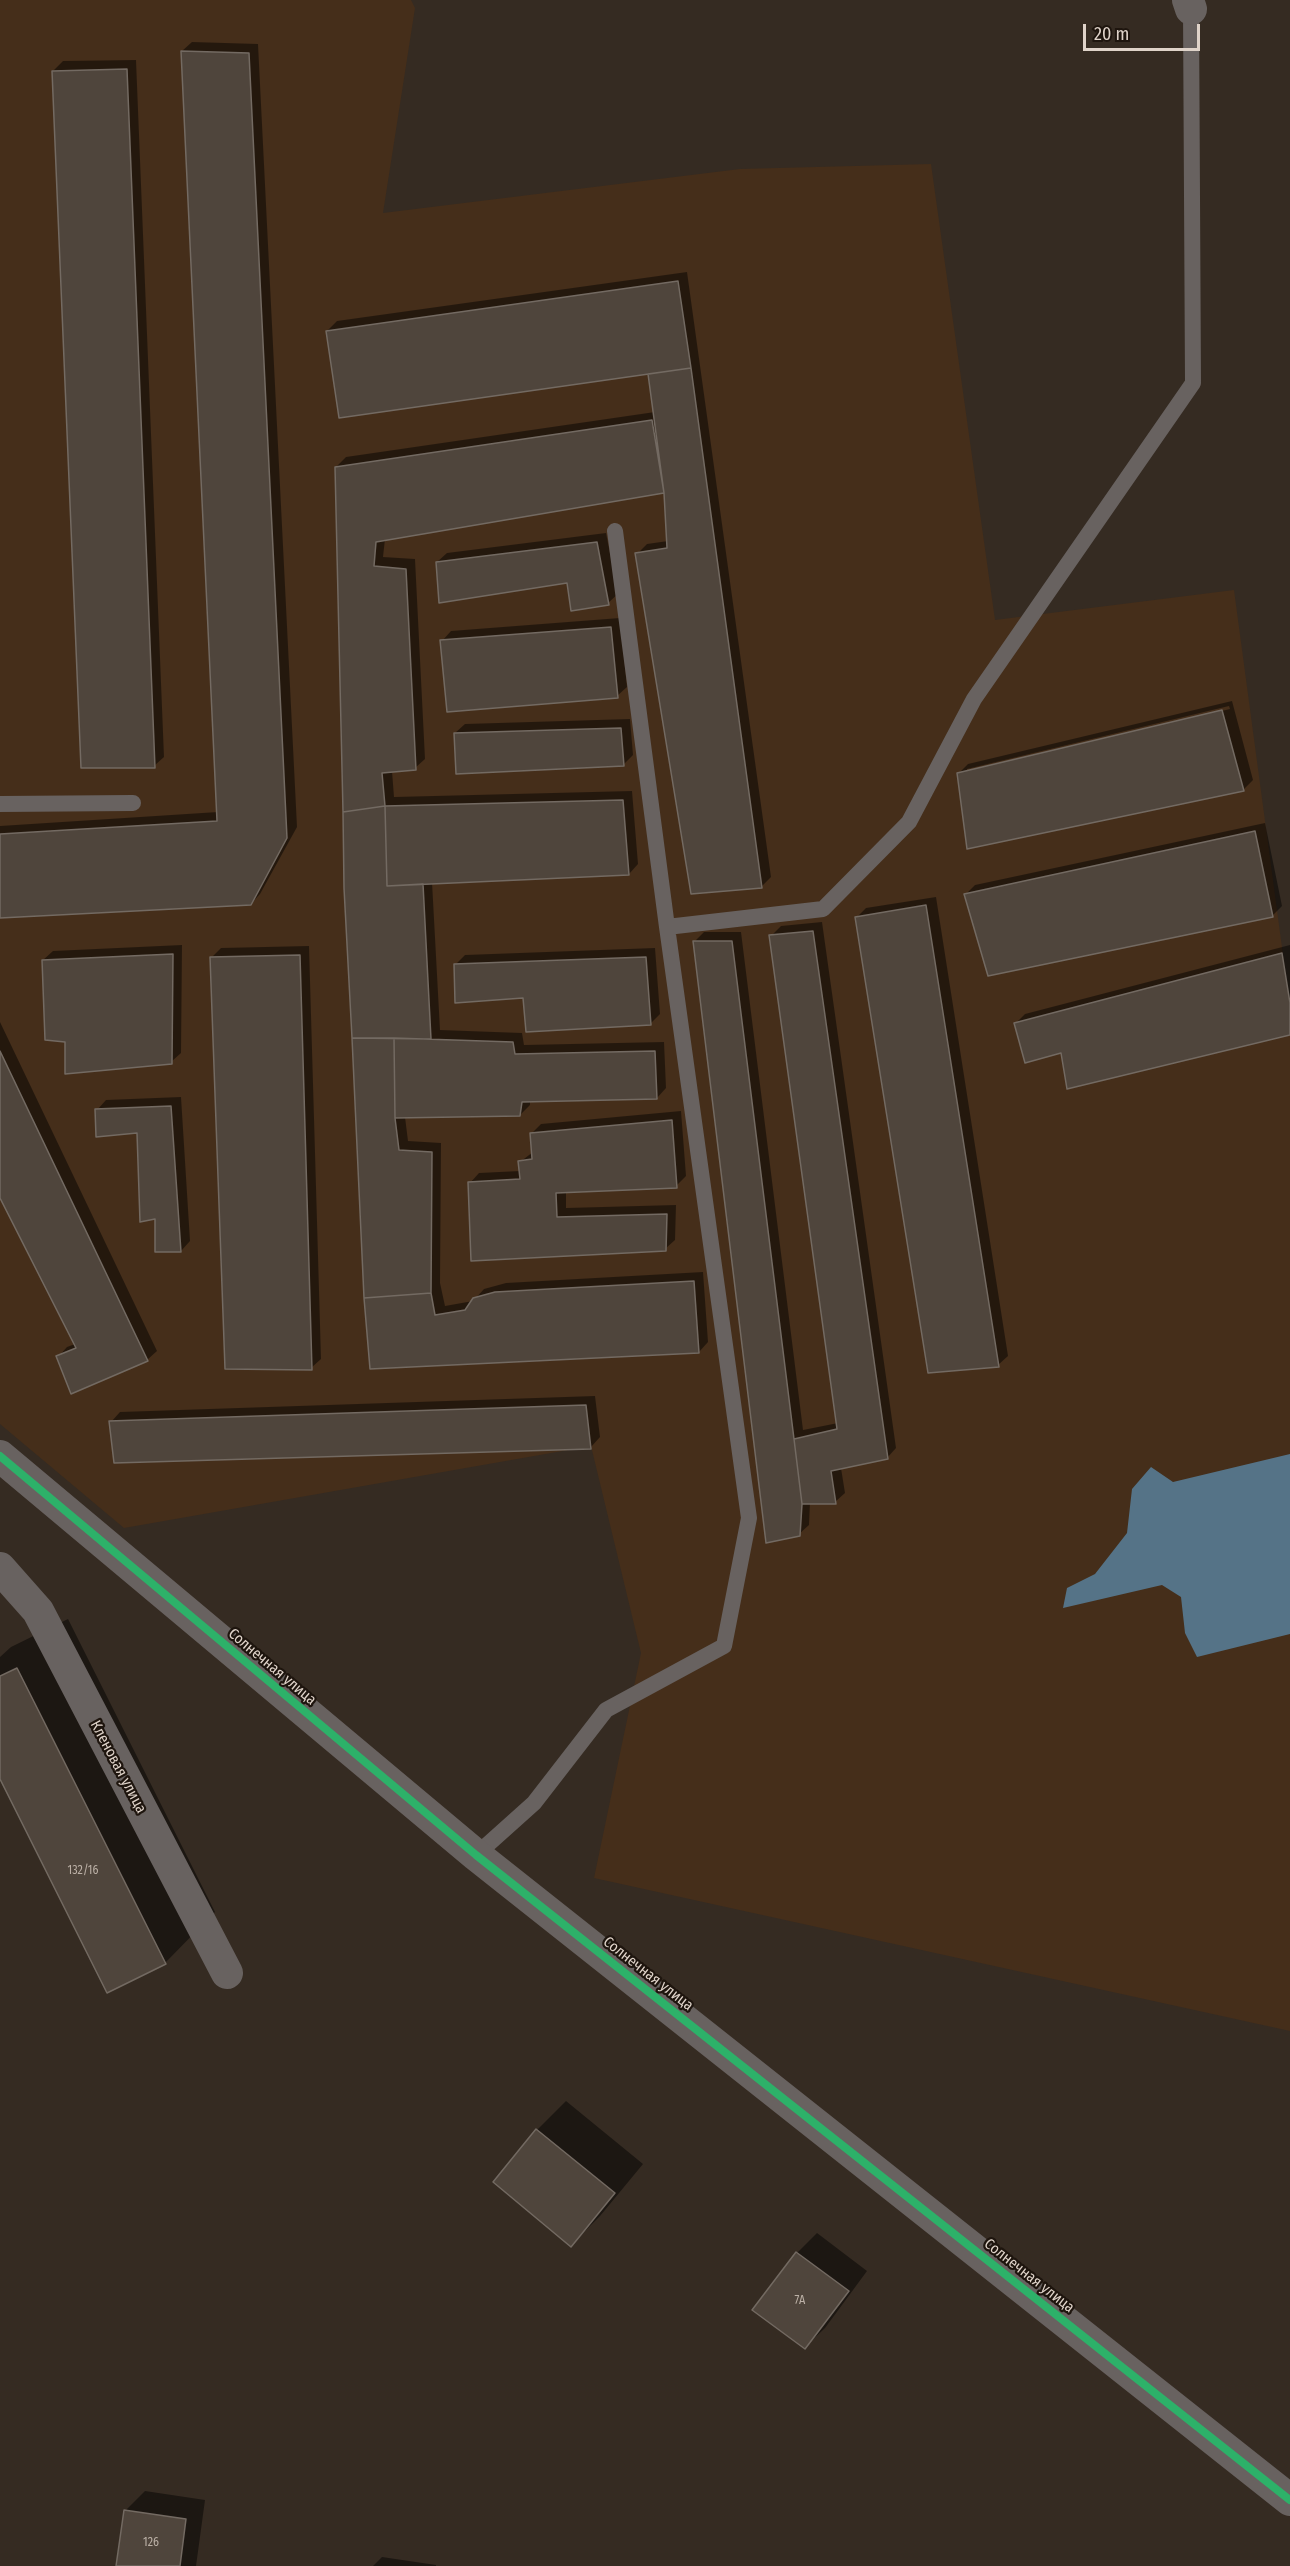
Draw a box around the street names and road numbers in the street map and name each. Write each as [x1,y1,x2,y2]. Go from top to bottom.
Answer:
street label: Солнечная улица [224,1625,320,1709]
street label: Кленовая улица [86,1718,150,1816]
street label: Солнечная улица [599,1933,697,2015]
street label: Солнечная улица [980,2235,1078,2317]

